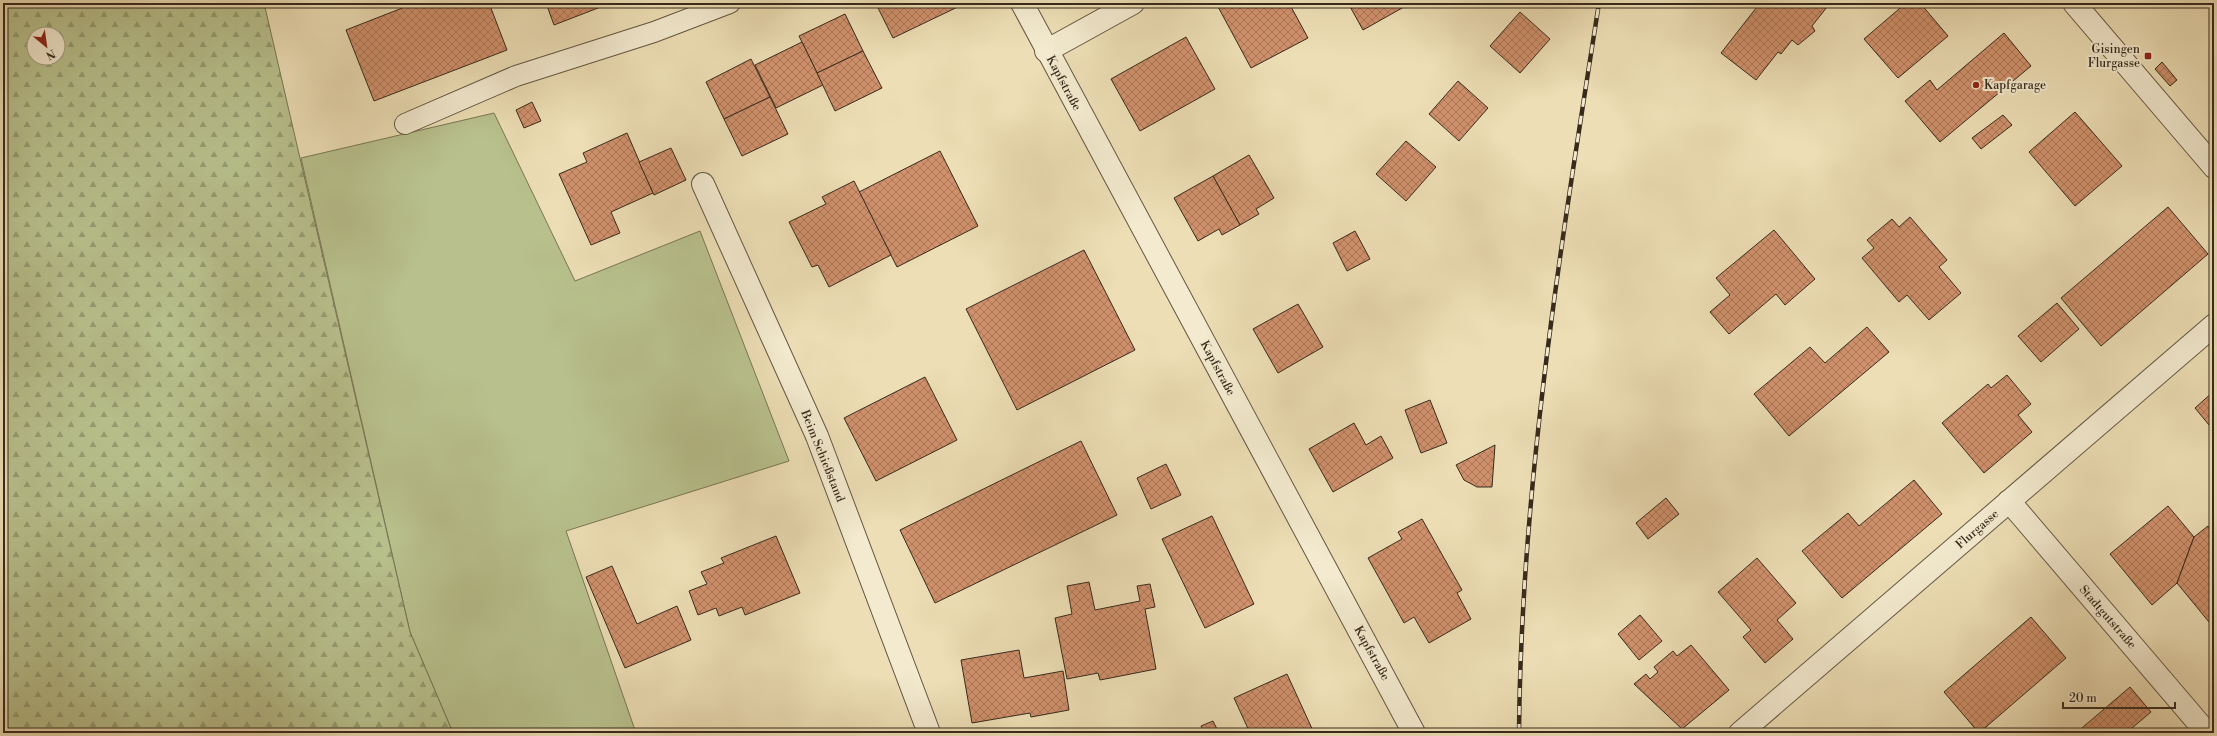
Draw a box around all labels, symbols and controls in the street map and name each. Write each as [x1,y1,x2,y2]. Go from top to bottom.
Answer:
north arrow [26,26,66,66]
place label: Gisingen Flurgasse [2088,42,2140,71]
text: N [43,46,58,62]
marker: Gisingen Flurgasse [2143,51,2153,61]
street label: Kapfstraße [1043,53,1084,113]
place label: Kapfgarage [1984,78,2046,93]
marker: Kapfgarage [1971,80,1981,90]
street label: Kapfstraße [1197,338,1238,398]
street label: Beim Schießstand [797,407,848,505]
street label: Flurgasse [1953,507,2002,552]
street label: Stadtgutstraße [2076,582,2139,652]
street label: Kapfstraße [1350,623,1393,683]
scale bar [2063,684,2175,710]
text: 20 m [2069,691,2097,706]

